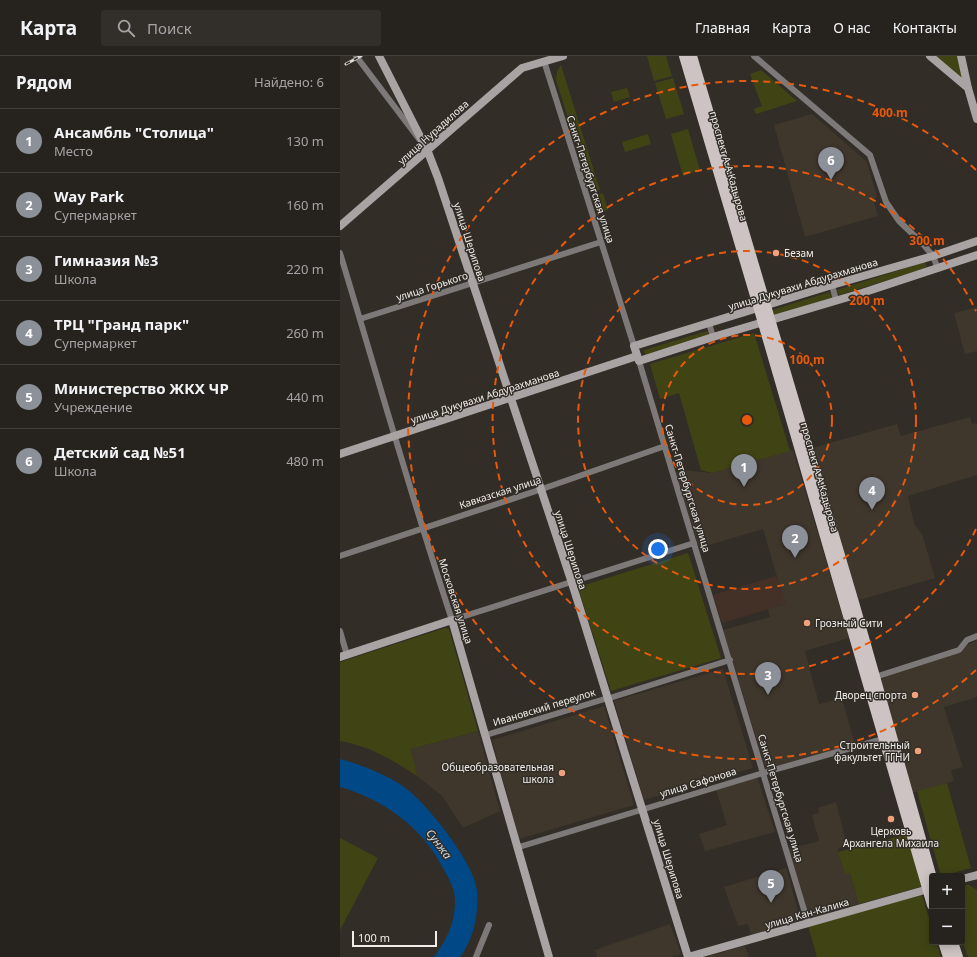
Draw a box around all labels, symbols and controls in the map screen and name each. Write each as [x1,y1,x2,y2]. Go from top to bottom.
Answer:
search box [101,10,381,46]
text: Карта [20,15,77,41]
icon: search [115,17,137,39]
text: Поиск [147,18,192,38]
text: Главная [695,18,750,37]
text: Карта [772,18,811,37]
text: О нас [833,18,871,37]
text: Контакты [893,18,957,37]
text: Рядом [16,71,72,94]
text: Найдено: 6 [254,73,324,91]
street label: улица Нурадилова [395,97,471,167]
text: 400 m [872,104,908,121]
street label: проспект А.А.Кадырова [707,109,751,223]
street label: Санкт-Петербургская улица [564,113,618,245]
text: Ансамбль "Столица" [54,122,214,142]
text: 1 [25,132,33,150]
text: 130 m [286,132,324,150]
text: Место [54,142,93,160]
pin: 6 [818,147,844,180]
text: Way Park [54,186,124,206]
text: 2 [25,196,33,214]
text: 160 m [286,196,324,214]
street label: улица Шерипова [451,201,489,283]
text: Супермаркет [54,206,137,224]
text: 300 m [909,232,945,249]
place label: Безам [784,246,814,260]
marker: Безам [771,248,781,258]
text: Гимназия №3 [54,250,158,270]
street label: улица Дукувахи Абдурахманова [727,255,879,313]
text: 3 [25,260,33,278]
text: 220 m [286,260,324,278]
street label: улица Горького [394,268,470,304]
text: Школа [54,270,97,288]
text: 200 m [849,292,885,309]
text: ТРЦ "Гранд парк" [54,314,189,334]
text: 4 [25,324,33,342]
text: 260 m [286,324,324,342]
text: Супермаркет [54,334,137,352]
text: 100 m [789,351,825,368]
street label: улица Дукувахи Абдурахманова [409,365,561,427]
text: Министерство ЖКХ ЧР [54,378,229,398]
text: 5 [25,388,33,406]
text: 440 m [286,388,324,406]
text: Учреждение [54,398,132,416]
centre of rings [740,413,754,427]
street label: проспект А.А.Кадырова [798,420,842,534]
street label: Санкт-Петербургская улица [662,422,714,554]
text: Детский сад №51 [54,442,186,462]
text: 6 [25,452,33,470]
text: 480 m [286,452,324,470]
pin: 1 [731,454,757,487]
text: Школа [54,462,97,480]
street label: Кавказская улица [457,472,543,512]
pin: 4 [859,477,885,510]
street label: улица Шерипова [552,509,590,591]
pin: 2 [782,525,808,558]
your location [648,539,668,559]
street label: Московская улица [436,557,476,645]
place label: Грозный Сити [815,616,883,630]
marker: Грозный Сити [802,618,812,628]
pin: 3 [755,662,781,695]
street label: Ивановский переулок [491,685,598,729]
place label: Дворец спорта [835,688,907,702]
marker: Дворец спорта [910,690,920,700]
street label: Санкт-Петербургская улица [755,732,807,864]
place label: Строительный факультет ГГНИ [834,738,910,764]
marker: Строительный факультет ГГНИ [913,746,923,756]
place label: Общеобразовательная школа [442,760,554,786]
street label: улица Сафонова [658,764,738,800]
marker: Общеобразовательная школа [557,768,567,778]
marker: Церковь Архангела Михаила [886,814,896,824]
street label: улица Шерипова [650,818,688,900]
place label: Церковь Архангела Михаила [843,824,939,850]
water label: Сунжа [423,826,456,862]
pin: 5 [758,870,784,903]
map controls [929,873,965,945]
button: + [929,873,965,909]
street label: улица Кан-Калика [764,894,850,932]
button: − [929,909,965,945]
scale bar [352,929,437,948]
text: 100 m [358,930,390,945]

